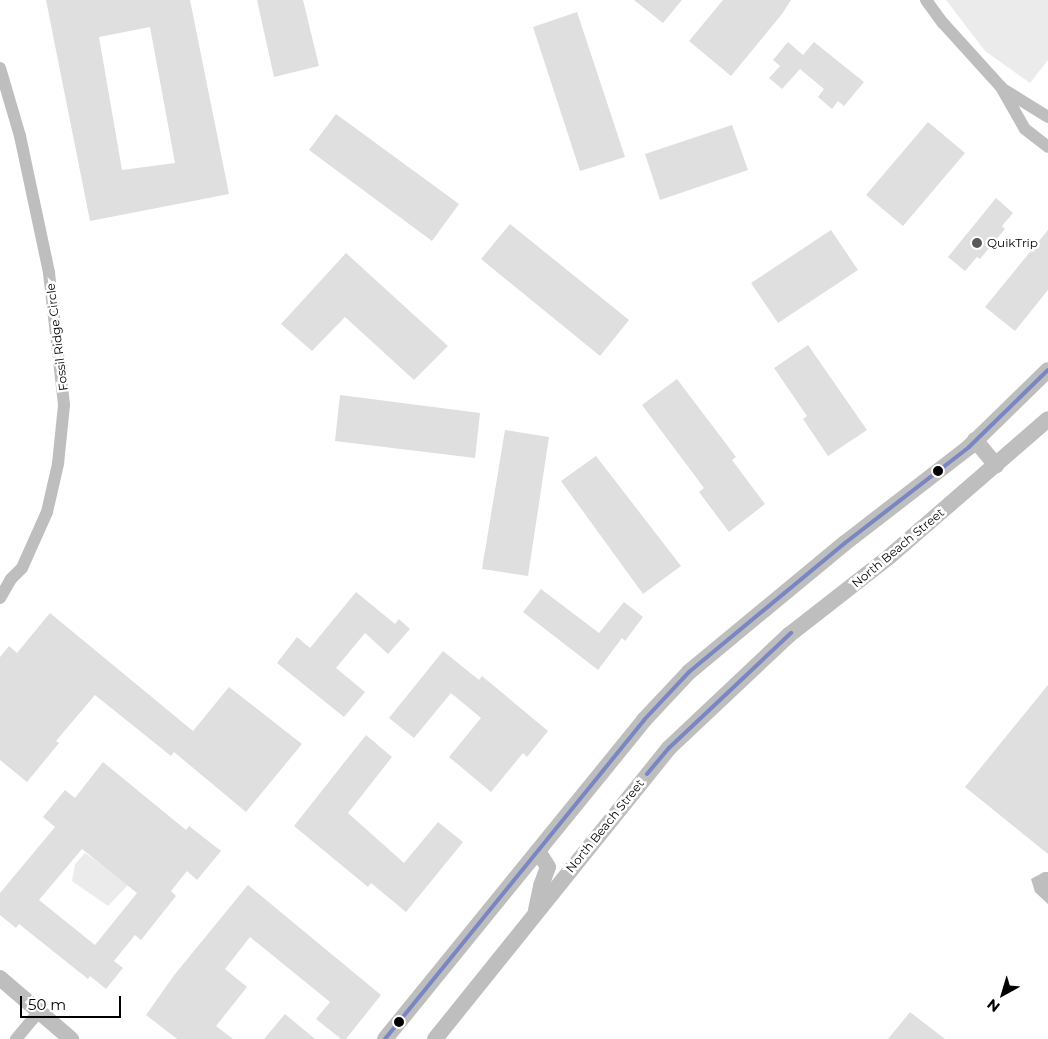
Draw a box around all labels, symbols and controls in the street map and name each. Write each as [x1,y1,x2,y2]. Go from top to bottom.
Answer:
place label: QuikTrip [987,236,1038,250]
marker: QuikTrip [971,237,983,249]
street label: Fossil Ridge Circle [43,282,71,392]
unlabelled marker [933,466,943,476]
street label: North Beach Street [849,505,947,591]
street label: North Beach Street [563,776,647,876]
north arrow [978,969,1028,1019]
scale bar [22,986,124,1018]
text: 50 m [28,995,66,1014]
text: N [984,995,1004,1016]
unlabelled marker [394,1017,404,1027]

